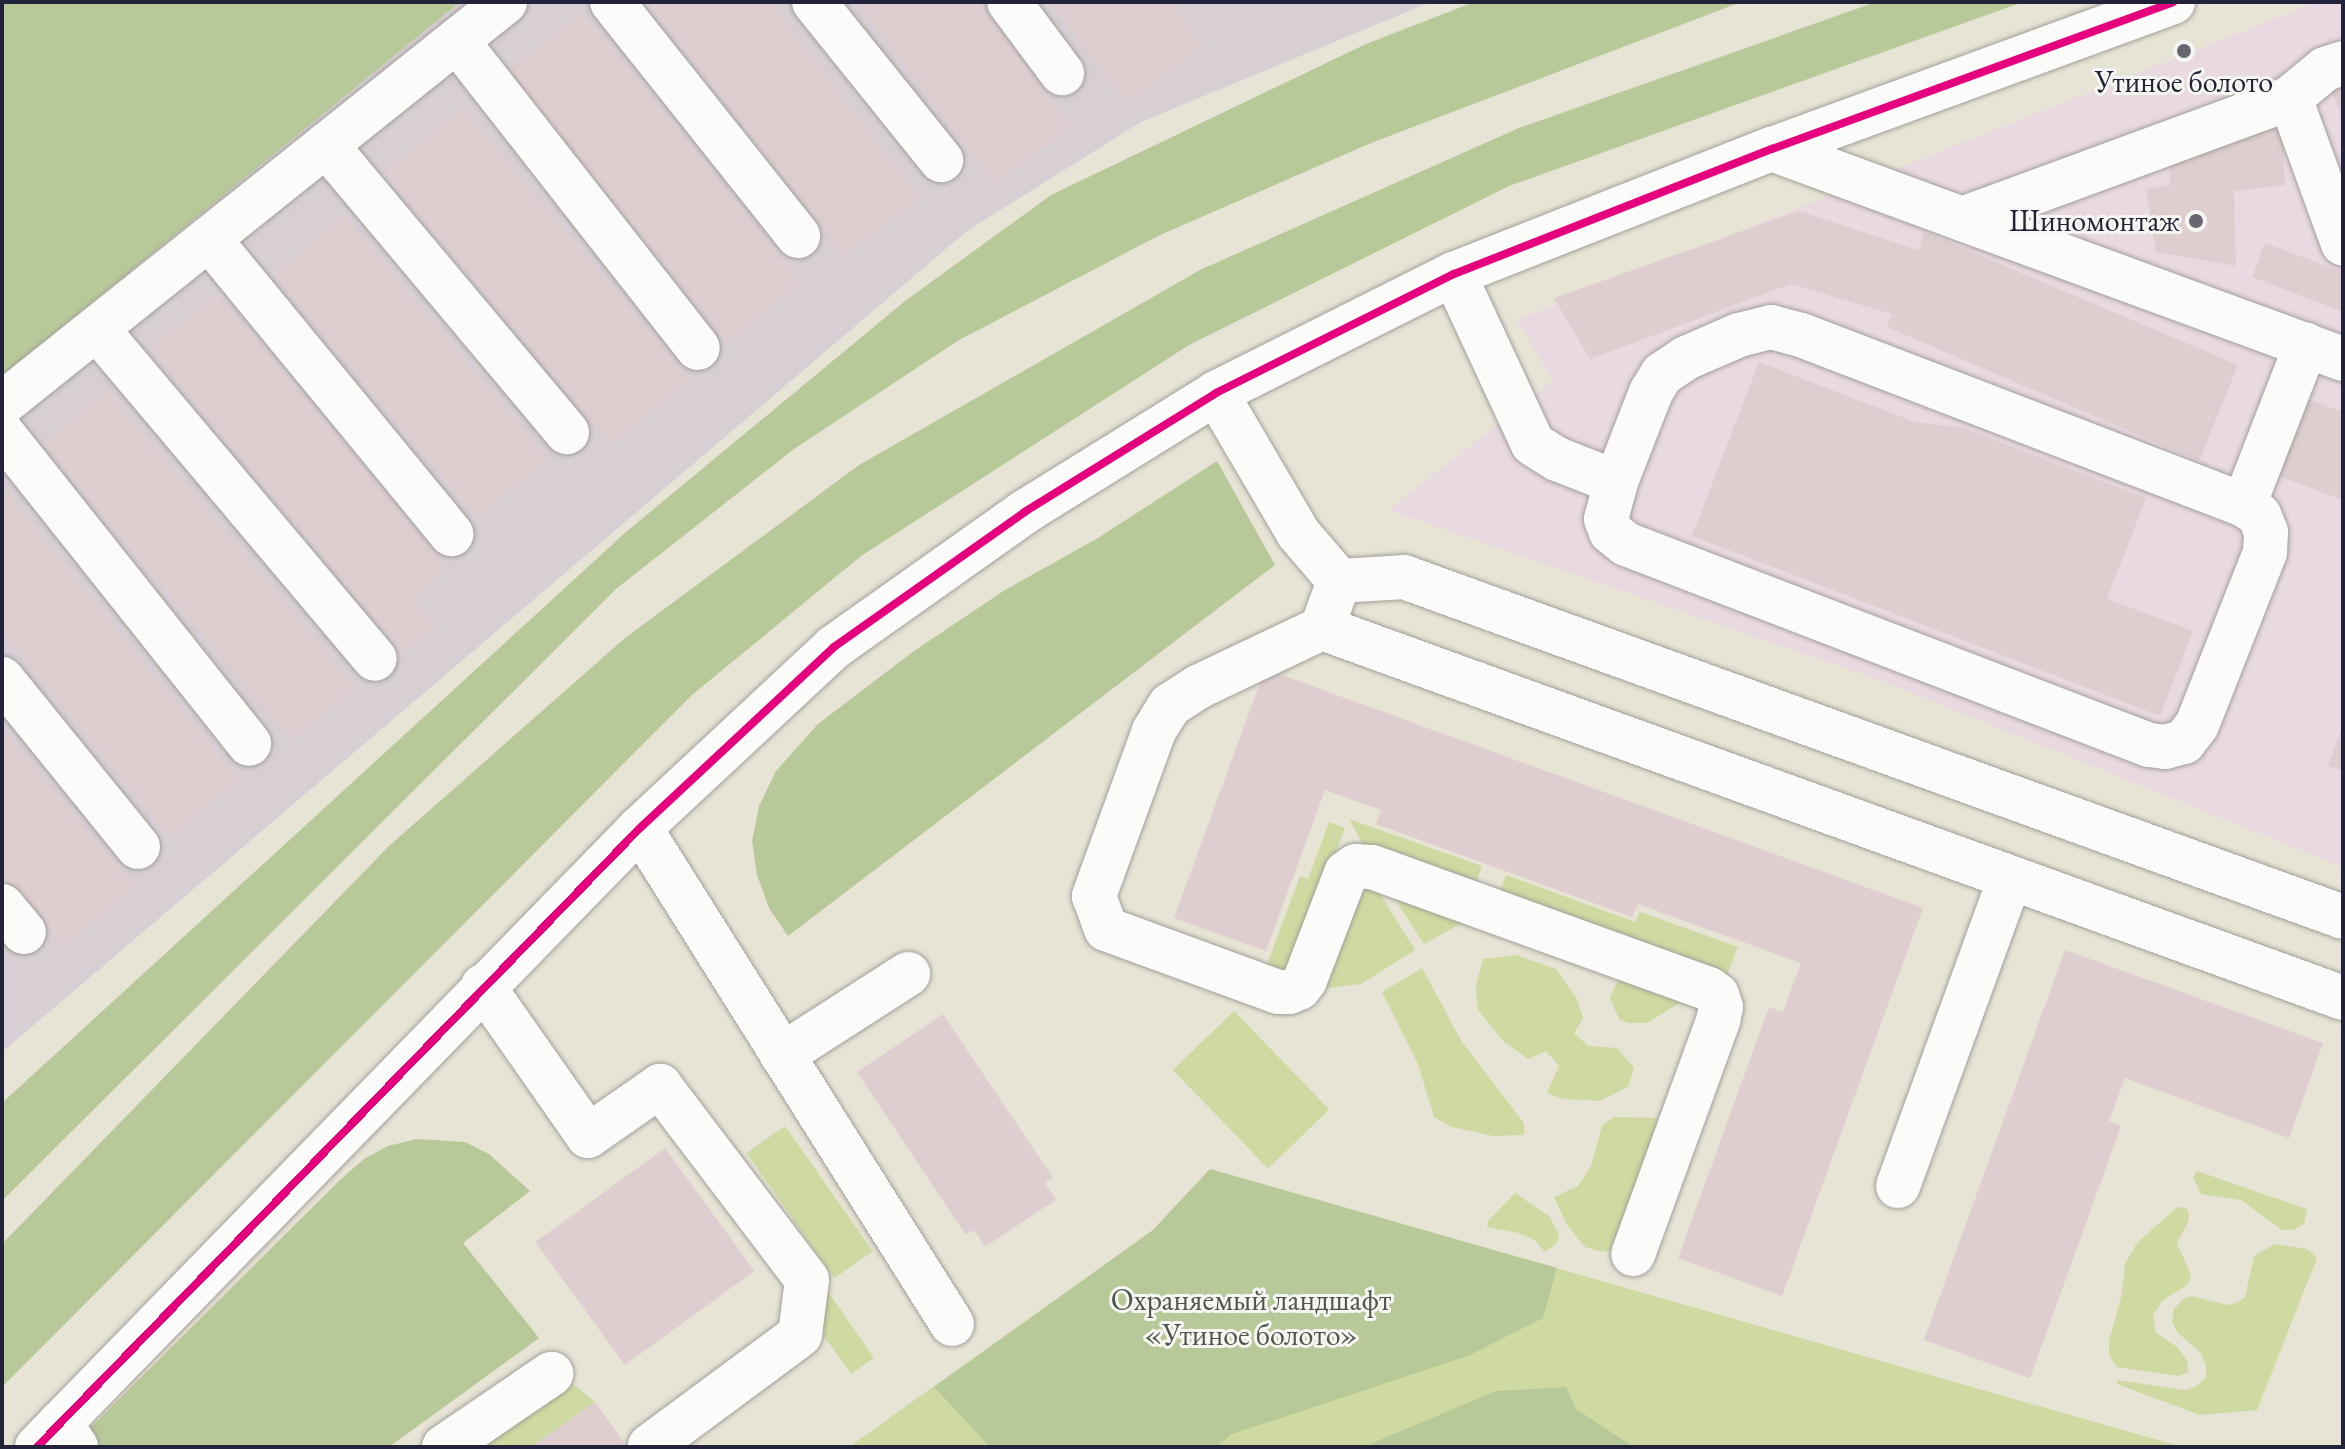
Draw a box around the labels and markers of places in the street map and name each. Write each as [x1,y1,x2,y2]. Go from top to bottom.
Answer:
marker: Утиное болото [2175,42,2193,60]
place label: Утиное болото [2095,64,2273,100]
place label: Шиномонтаж [2009,203,2180,239]
marker: Шиномонтаж [2187,212,2205,230]

